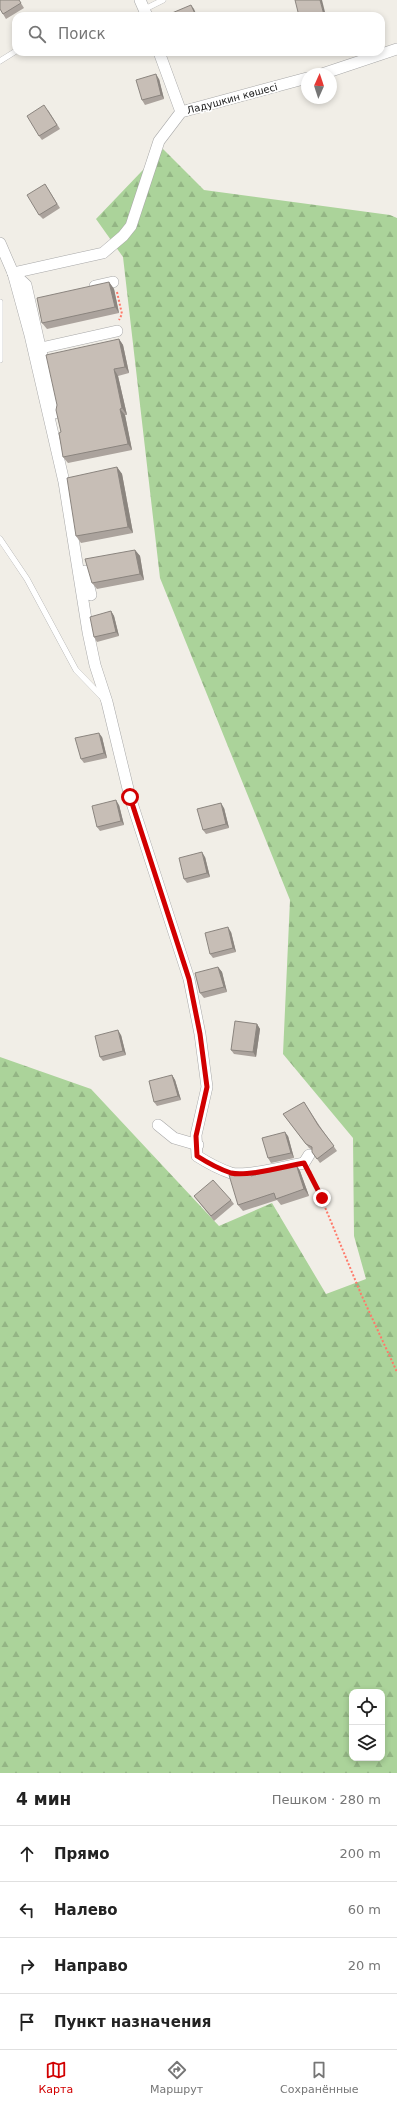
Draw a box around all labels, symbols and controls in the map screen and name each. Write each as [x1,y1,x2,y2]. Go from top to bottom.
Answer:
search box [12,12,385,56]
icon: search [26,23,48,45]
text: Поиск [58,25,106,43]
north arrow [301,68,337,104]
street label: Ладушкин көшесі [185,81,279,116]
route start [121,788,139,806]
route end [313,1189,331,1207]
map controls [349,1689,385,1761]
button: locate [349,1689,385,1725]
button: layers [349,1725,385,1761]
text: 4 мин [16,1789,71,1809]
text: Пешком · 280 m [272,1792,381,1807]
icon: ahead [16,1843,38,1865]
text: Прямо [54,1845,110,1863]
text: 200 m [339,1846,381,1861]
icon: left [16,1899,38,1921]
text: Налево [54,1901,118,1919]
text: 60 m [348,1902,381,1917]
icon: right [16,1955,38,1977]
text: Направо [54,1957,128,1975]
text: 20 m [348,1958,381,1973]
icon: arrive [16,2011,38,2033]
text: Пункт назначения [54,2013,211,2031]
tab: Карта [38,2059,73,2096]
tab: Маршрут [150,2059,203,2096]
tab: Сохранённые [280,2059,359,2096]

